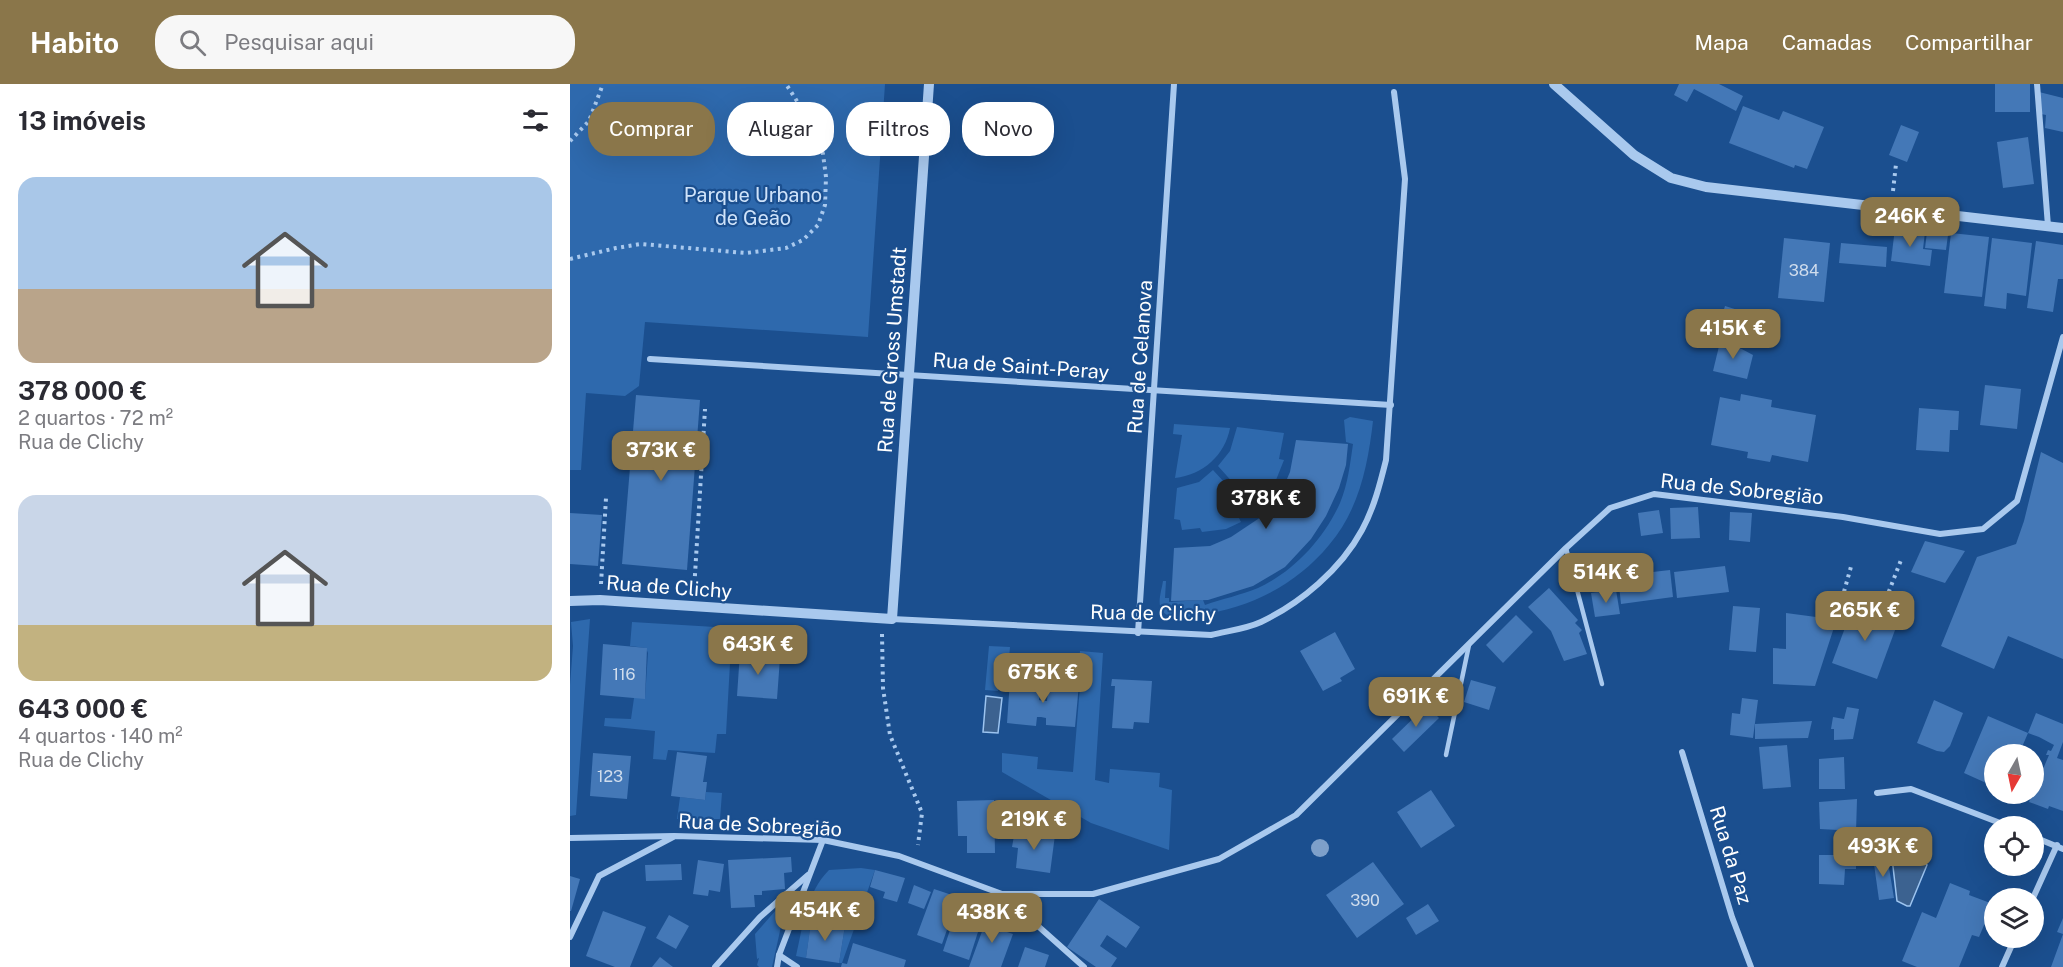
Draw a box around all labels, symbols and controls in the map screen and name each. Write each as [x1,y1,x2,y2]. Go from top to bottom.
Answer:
search box [155,15,575,69]
text: Habito [30,26,119,59]
icon: search [176,26,209,59]
text: Pesquisar aqui [224,29,374,55]
text: Mapa [1695,30,1749,55]
text: Camadas [1782,30,1872,55]
text: Compartilhar [1905,30,2033,55]
chip: Comprar [588,102,715,156]
chip: Alugar [727,102,834,156]
chip: Filtros [846,102,950,156]
chip: Novo [962,102,1054,156]
icon: filters [519,104,552,137]
text: 13 imóveis [18,105,146,136]
park label: Parque Urbano de Geão [684,183,822,230]
pin: 246K € [1861,197,1959,248]
text: 246K € [1875,204,1945,228]
icon: home [231,216,339,324]
street label: Rua de Gross Umstadt [873,246,911,454]
house number: 384 [1789,261,1819,280]
street label: Rua de Celanova [1123,279,1157,435]
pin: 415K € [1684,309,1782,360]
text: 415K € [1699,316,1767,340]
street label: Rua de Saint-Peray [932,348,1110,384]
text: 378 000 € [18,375,147,406]
text: 2 quartos · 72 m² [18,406,173,430]
text: Rua de Clichy [18,430,144,454]
pin: 373K € [612,431,710,482]
text: 373K € [626,438,696,462]
street label: Rua de Sobregião [1659,468,1825,510]
pin: 378K € [1217,479,1315,530]
text: 378K € [1231,486,1301,510]
icon: home [231,534,339,642]
pin: 514K € [1557,553,1655,604]
text: 514K € [1572,560,1640,584]
street label: Rua de Clichy [605,571,733,603]
pin: 265K € [1816,591,1914,642]
text: 265K € [1829,598,1901,622]
street label: Rua de Clichy [1090,600,1216,626]
pin: 643K € [709,625,807,676]
text: 643K € [722,632,794,656]
pin: 675K € [994,653,1092,704]
text: 675K € [1008,660,1078,684]
house number: 116 [613,665,636,684]
pin: 691K € [1367,677,1465,728]
text: 691K € [1383,684,1449,708]
text: 643 000 € [18,693,148,724]
text: 4 quartos · 140 m² [18,724,183,748]
north arrow [1984,744,2044,804]
map controls [1984,744,2044,948]
text: Rua de Clichy [18,748,144,772]
house number: 123 [597,767,623,786]
pin: 219K € [985,800,1083,851]
street label: Rua da Paz [1705,803,1757,907]
text: 219K € [1001,807,1067,831]
street label: Rua de Sobregião [678,809,842,841]
button: locate [1984,816,2044,876]
pin: 493K € [1834,827,1932,878]
text: 493K € [1847,834,1919,858]
button: layers [1984,888,2044,948]
pin: 454K € [776,891,874,942]
house number: 390 [1350,891,1380,910]
pin: 438K € [943,893,1041,944]
text: 454K € [789,898,861,922]
text: 438K € [956,900,1028,924]

